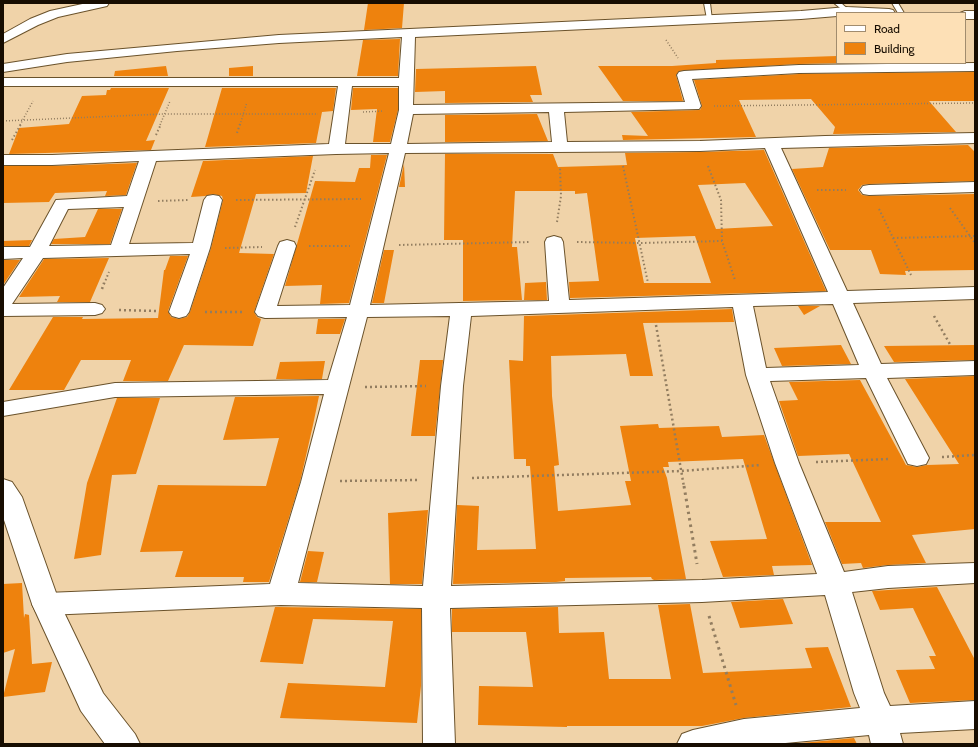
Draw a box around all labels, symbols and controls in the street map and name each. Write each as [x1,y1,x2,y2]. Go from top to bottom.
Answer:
legend [836,12,966,64]
text: Road [874,21,900,36]
text: Building [874,41,915,56]

